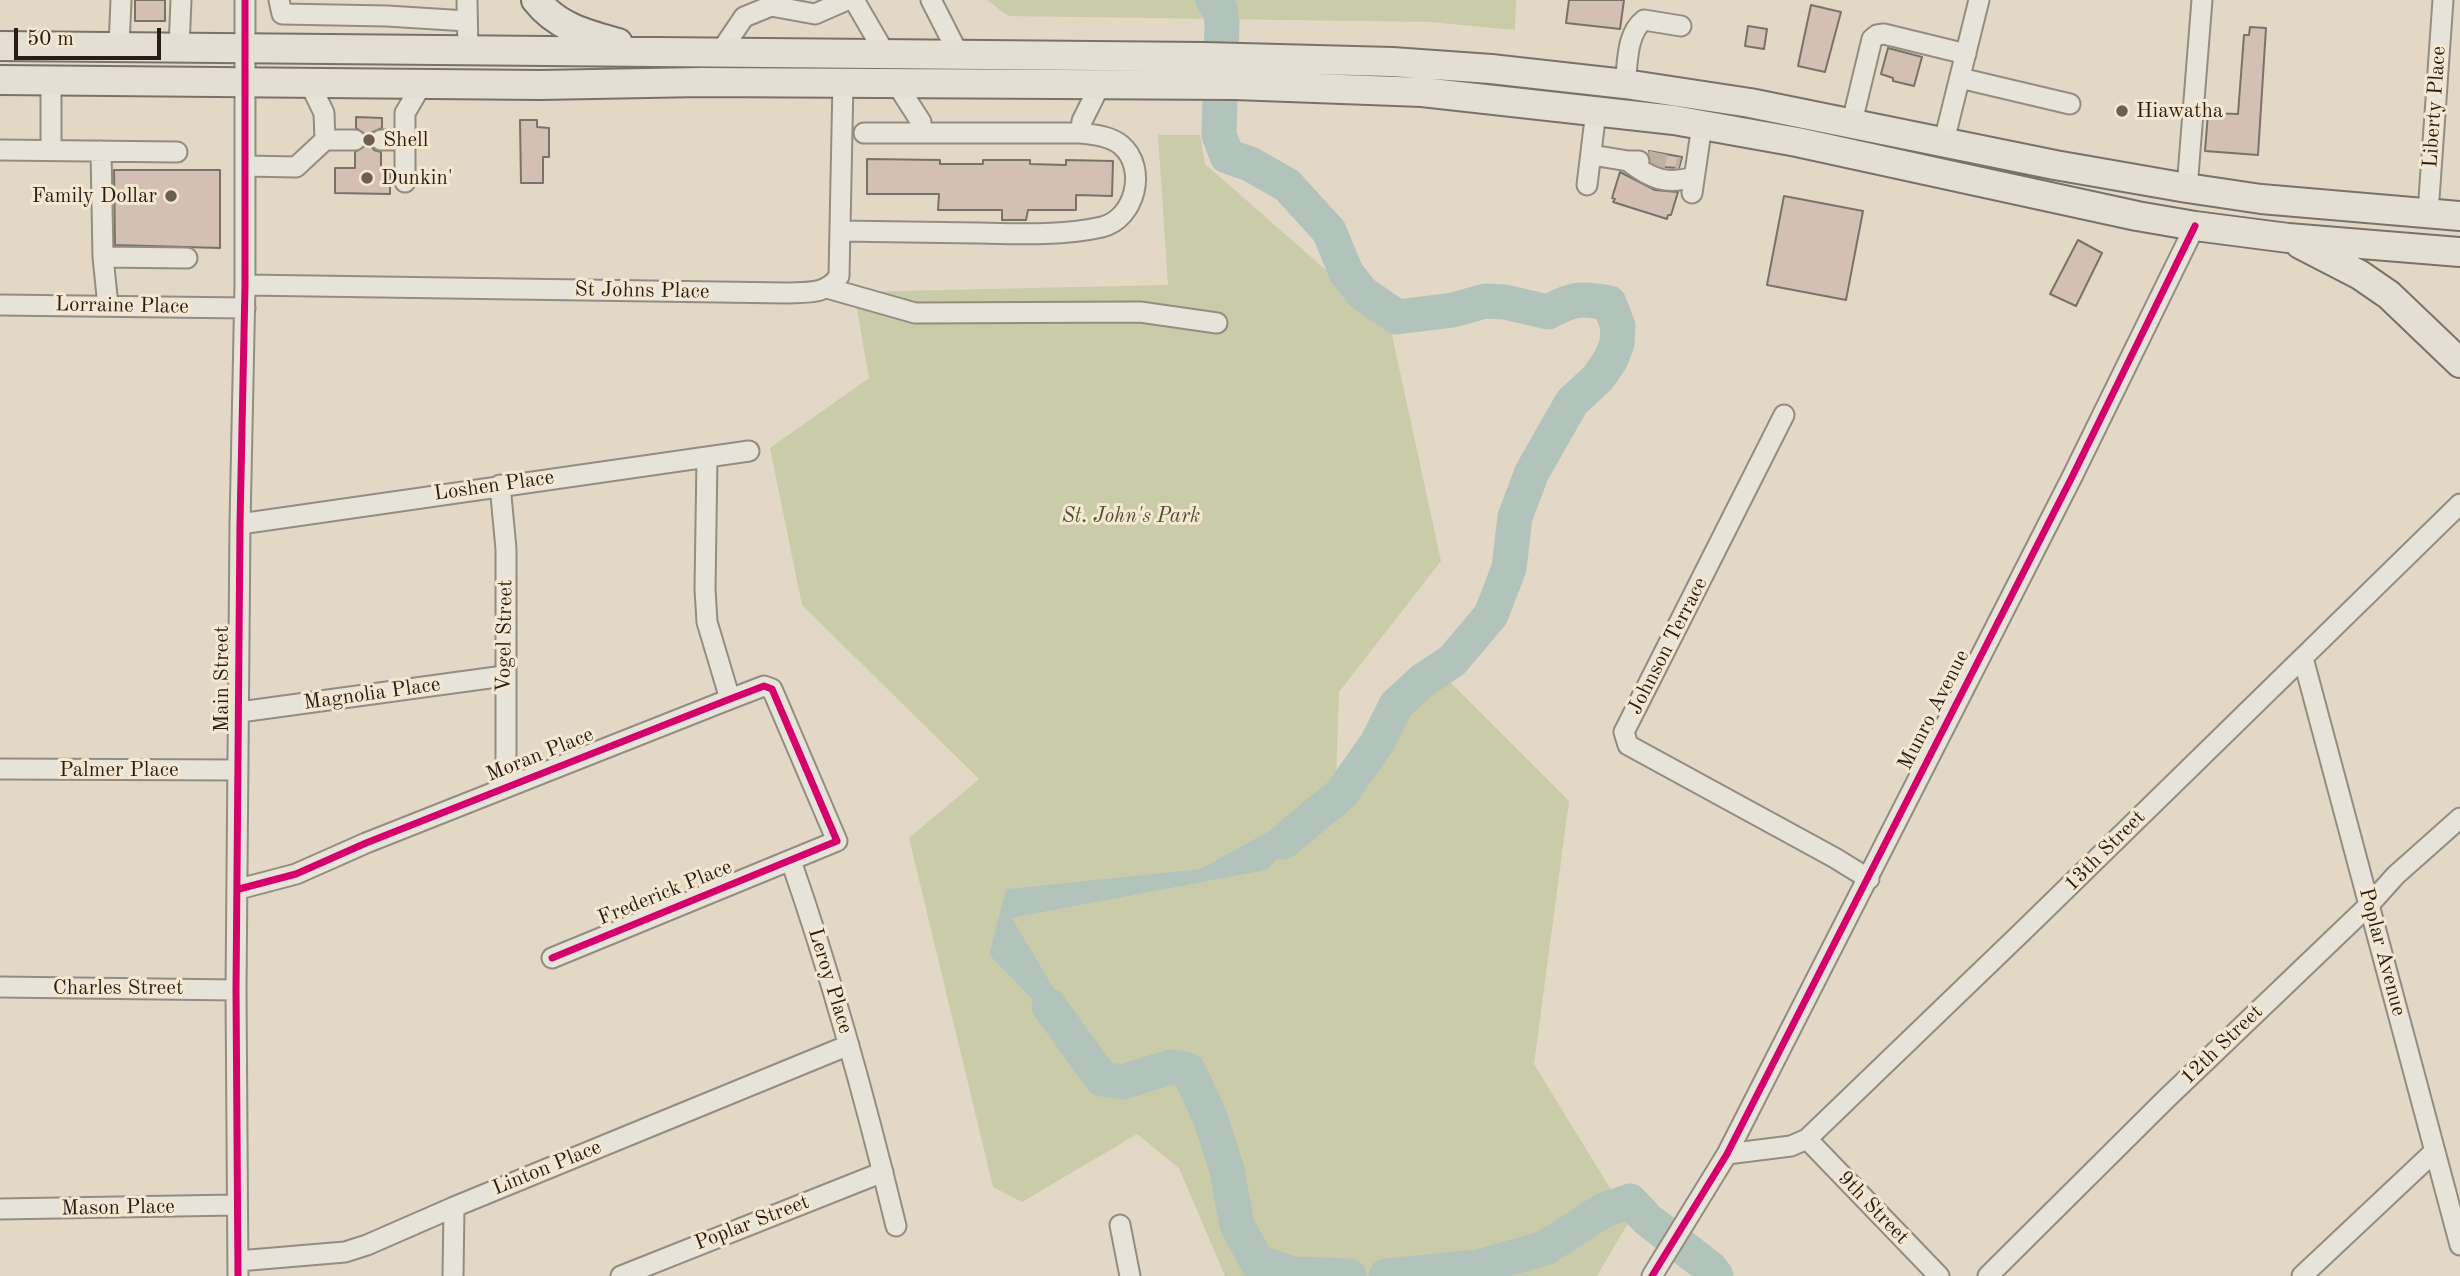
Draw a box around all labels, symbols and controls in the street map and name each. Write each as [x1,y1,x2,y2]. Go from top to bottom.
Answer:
scale bar [18,14,164,58]
text: 50 m [27,29,74,50]
street label: Liberty Place [2418,45,2452,169]
place label: Hiawatha [2136,98,2223,124]
marker: Hiawatha [2114,103,2130,119]
place label: Shell [383,127,428,153]
marker: Shell [361,132,377,148]
place label: Dunkin' [381,165,453,191]
marker: Dunkin' [359,170,375,186]
place label: Family Dollar [32,183,157,209]
marker: Family Dollar [163,188,179,204]
street label: St Johns Place [574,277,710,305]
street label: Lorraine Place [55,292,189,320]
street label: Loshen Place [432,465,556,507]
park label: St. John's Park [1062,503,1200,529]
street label: Johnson Terrace [1623,573,1713,719]
street label: Vogel Street [491,579,519,693]
street label: Main Street [209,626,235,732]
street label: Munro Avenue [1893,646,1975,774]
street label: Magnolia Place [302,672,442,716]
street label: Moran Place [483,722,597,788]
street label: Palmer Place [59,757,179,783]
street label: 13th Street [2059,805,2151,897]
street label: Frederick Place [594,855,736,931]
street label: Poplar Avenue [2353,885,2411,1019]
street label: Leroy Place [802,925,858,1037]
street label: Charles Street [53,975,183,1001]
street label: 12th Street [2176,1000,2268,1090]
street label: Linton Place [489,1135,605,1201]
street label: 9th Street [1832,1166,1914,1250]
street label: Poplar Street [691,1190,813,1256]
street label: Mason Place [61,1194,175,1222]

